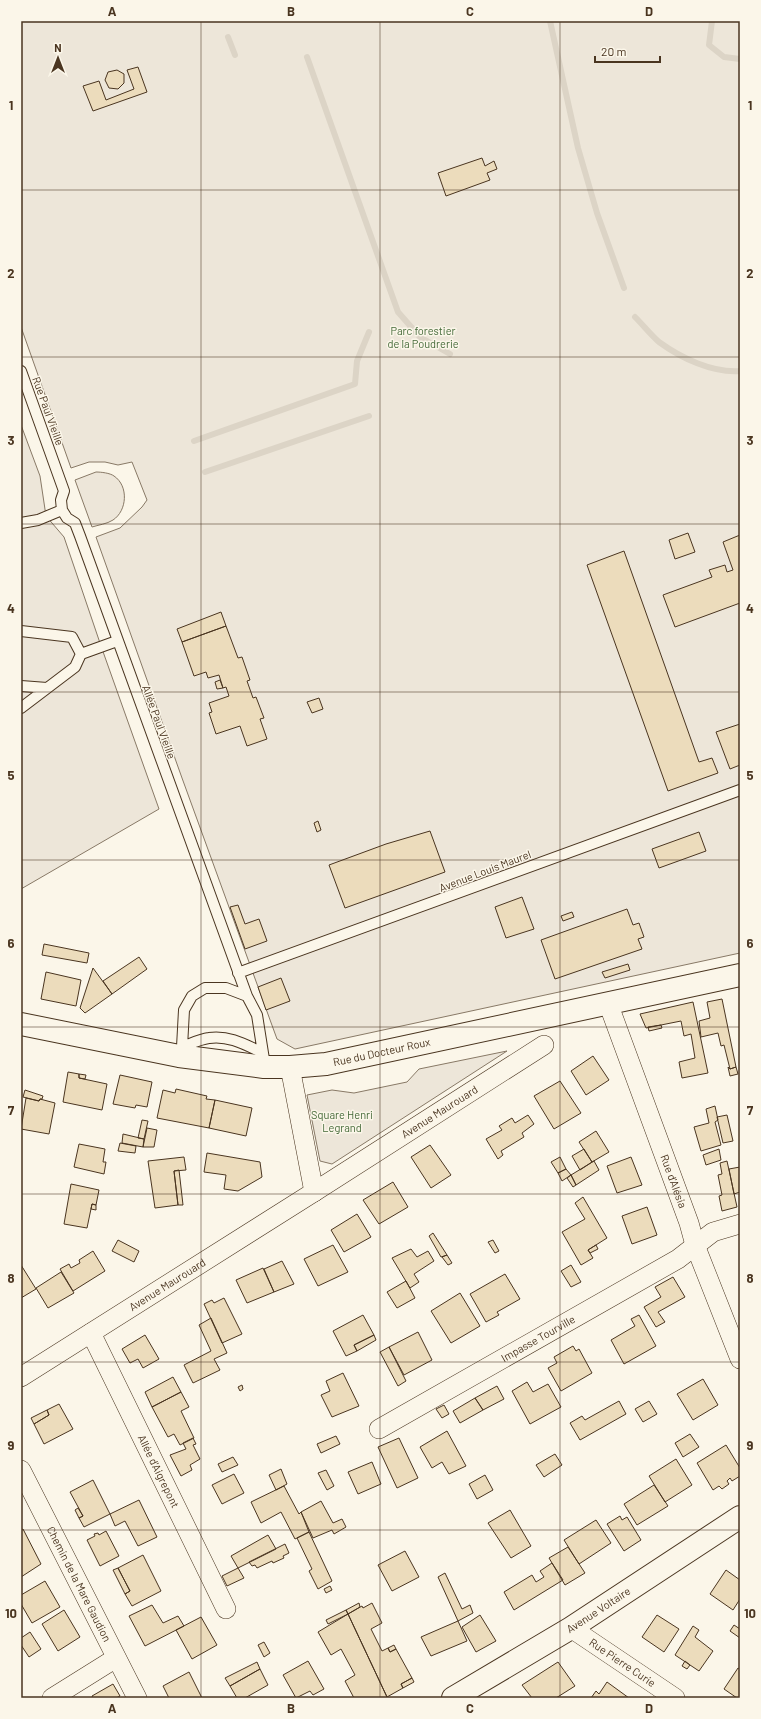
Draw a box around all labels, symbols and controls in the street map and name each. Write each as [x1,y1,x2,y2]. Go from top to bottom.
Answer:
text: A [108,3,117,19]
text: B [287,3,295,19]
text: C [466,3,474,19]
text: D [645,3,653,19]
north arrow [38,38,78,78]
scale bar [595,38,660,64]
text: N [54,41,62,54]
text: 20 m [601,44,627,58]
text: 1 [9,97,13,113]
text: 1 [748,97,752,113]
text: 2 [7,265,15,281]
text: 2 [746,265,754,281]
park label: Parc forestier de la Poudrerie [387,324,459,350]
street label: Rue Paul Vieille [30,375,67,447]
text: 3 [7,432,15,448]
text: 3 [746,432,754,448]
text: 4 [7,600,15,616]
text: 4 [746,600,754,616]
street label: Allée Paul Vieille [140,683,179,760]
text: 5 [7,767,15,783]
text: 5 [746,767,754,783]
street label: Avenue Louis Maurel [437,847,533,894]
text: 6 [8,935,15,951]
text: 6 [747,935,754,951]
street label: Rue du Docteur Roux [332,1035,431,1068]
street label: Avenue Maurouard [399,1082,480,1141]
text: 7 [8,1102,15,1118]
text: 7 [747,1102,754,1118]
park label: Square Henri Legrand [311,1108,373,1134]
street label: Rue d'Alésia [658,1152,690,1210]
street label: Avenue Maurouard [126,1255,208,1313]
text: 8 [7,1270,15,1286]
text: 8 [746,1270,754,1286]
street label: Impasse Tourville [499,1312,577,1364]
street label: Allée d'Aigrepont [136,1432,182,1510]
text: 9 [8,1437,15,1453]
text: 9 [747,1437,754,1453]
street label: Chemin de la Mare Gaudion [45,1524,114,1644]
street label: Avenue Voltaire [564,1584,633,1635]
text: 10 [5,1605,17,1621]
text: 10 [744,1605,756,1621]
street label: Rue Pierre Curie [587,1635,658,1689]
text: A [108,1700,117,1716]
text: B [287,1700,295,1716]
text: C [466,1700,474,1716]
text: D [645,1700,653,1716]

